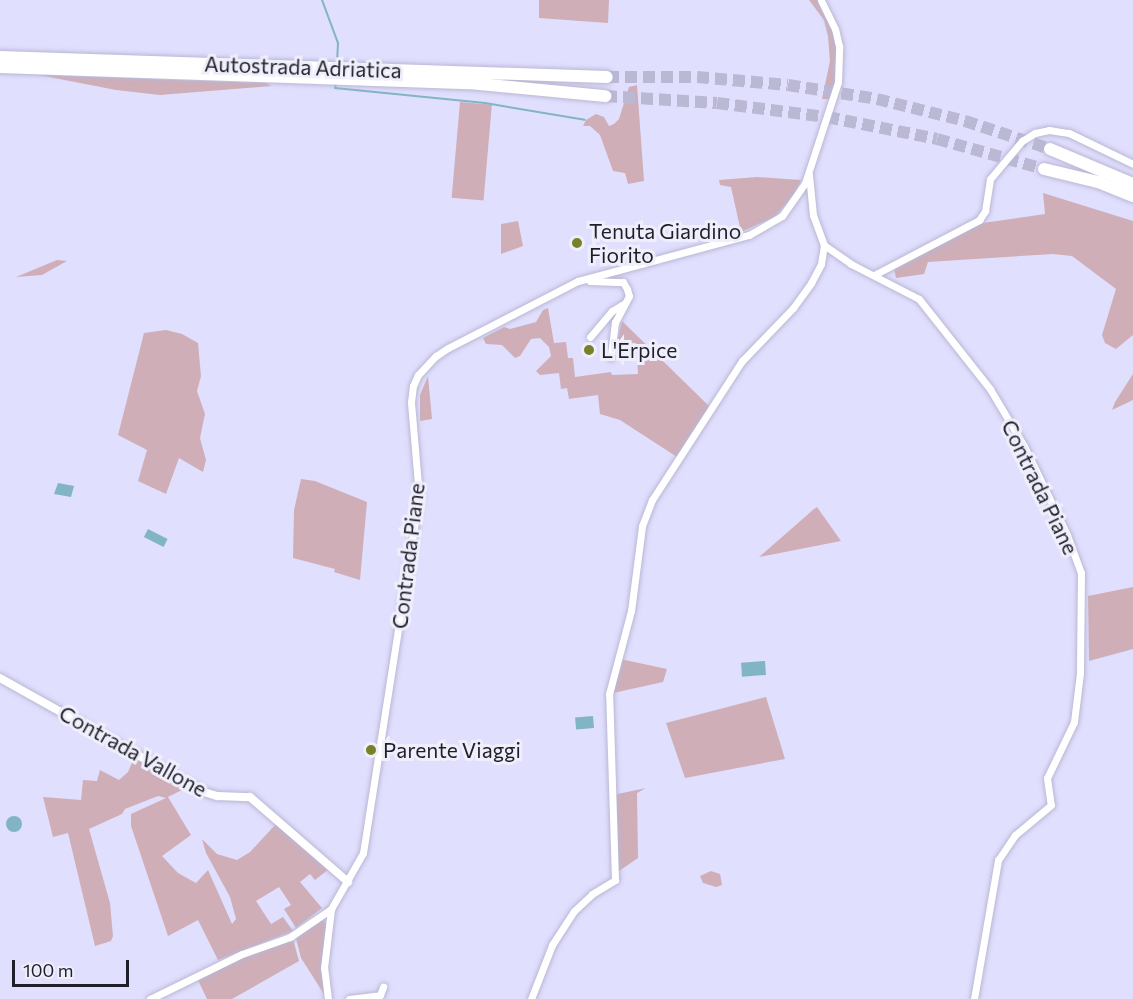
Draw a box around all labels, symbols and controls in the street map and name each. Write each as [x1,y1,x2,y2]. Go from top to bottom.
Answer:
street label: Autostrada Adriatica [204,51,402,83]
place label: Tenuta Giardino Fiorito [589,218,741,268]
marker: Tenuta Giardino Fiorito [570,236,584,250]
place label: L'Erpice [601,337,677,363]
marker: L'Erpice [582,343,596,357]
street label: Contrada Piane [997,416,1083,558]
street label: Contrada Piane [387,482,429,630]
street label: Contrada Vallone [55,700,211,802]
place label: Parente Viaggi [383,737,521,763]
marker: Parente Viaggi [364,743,378,757]
scale bar [15,948,132,986]
text: 100 m [23,959,73,981]

